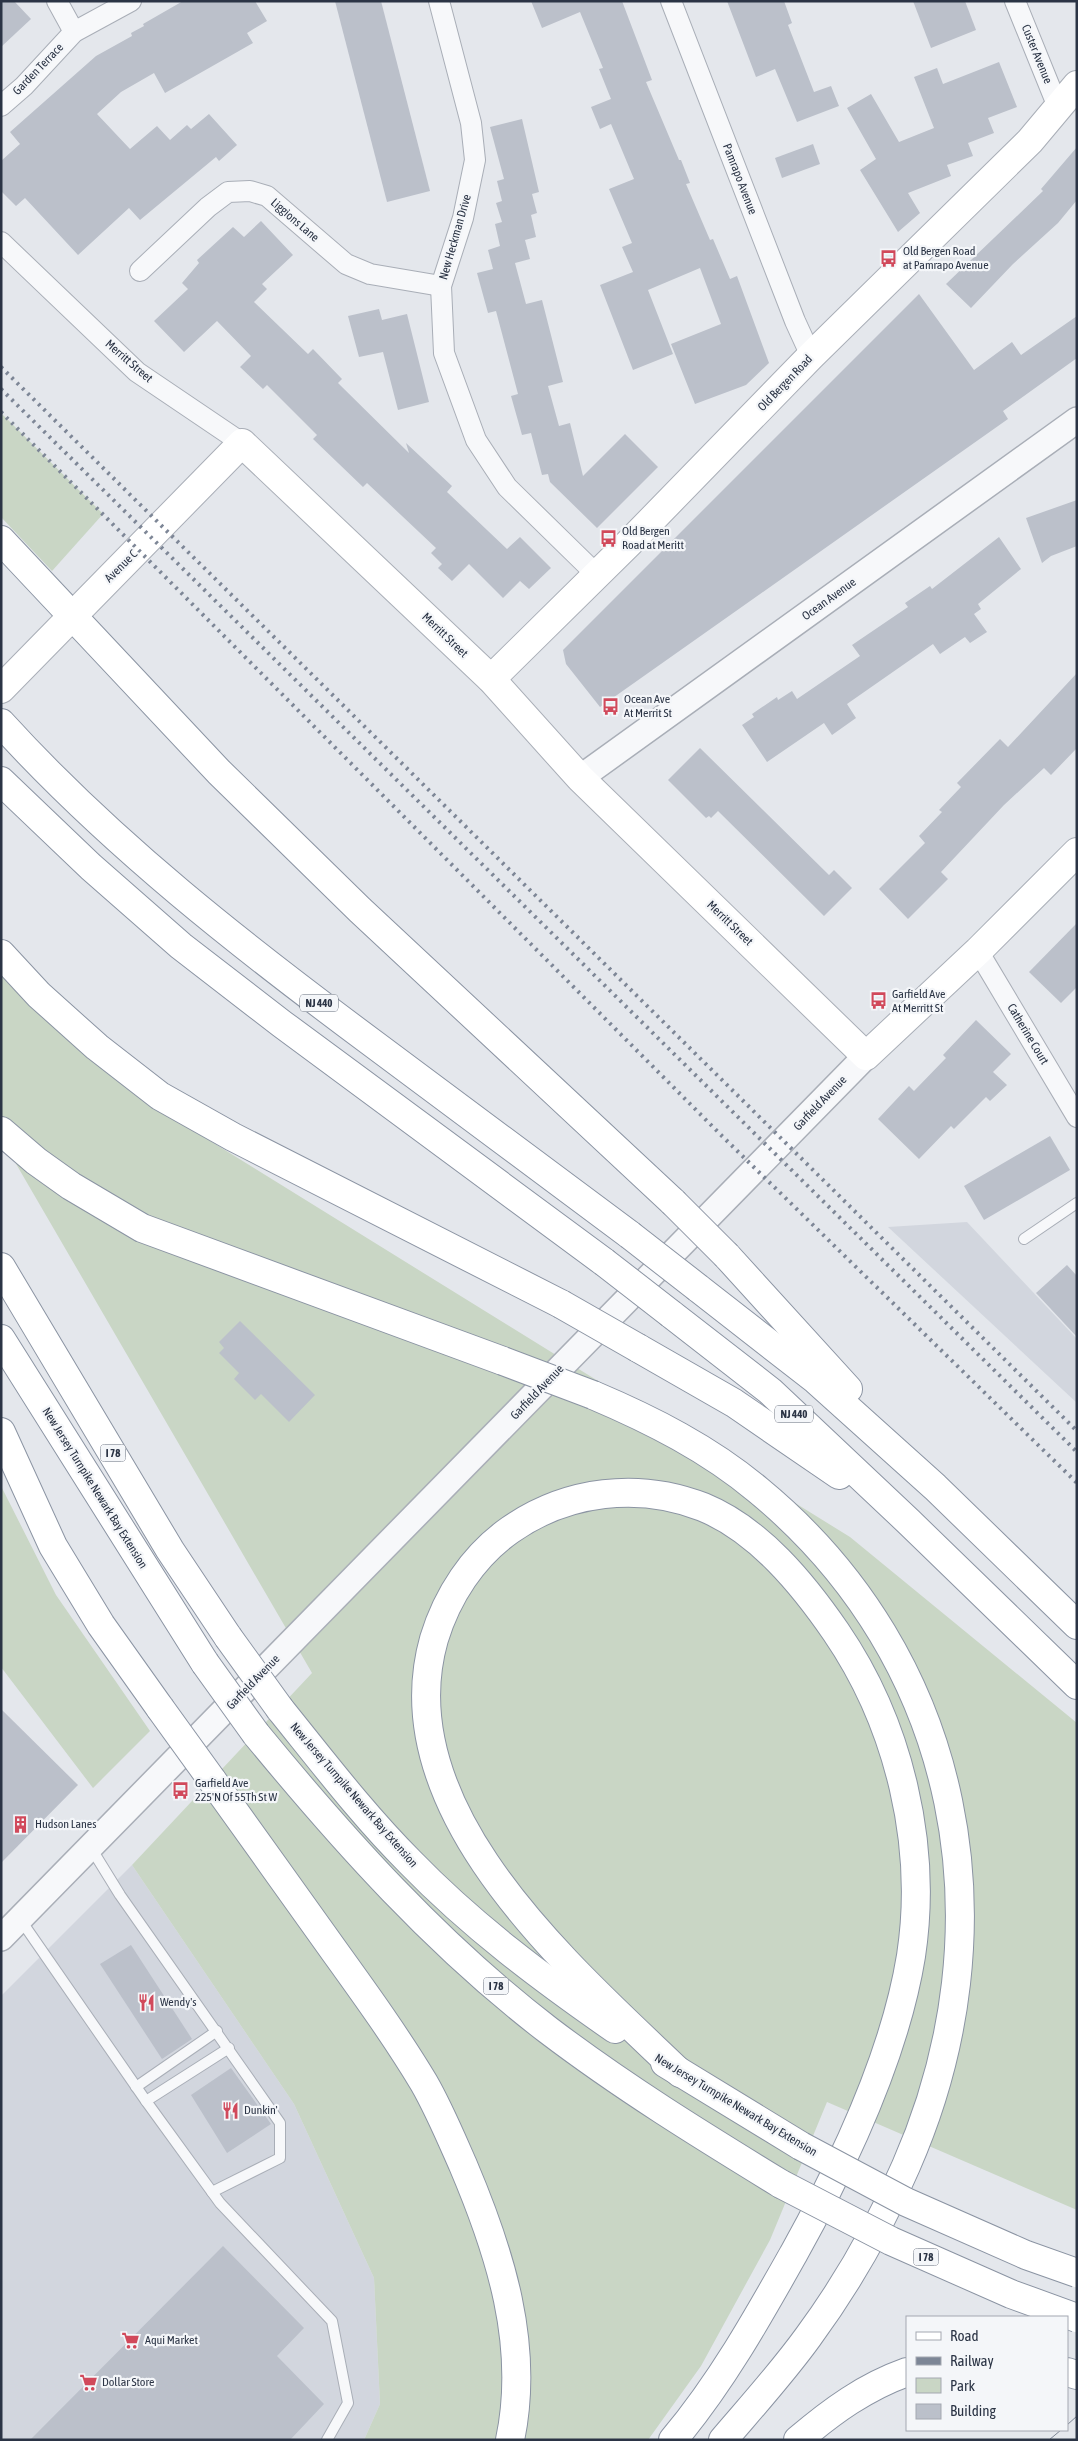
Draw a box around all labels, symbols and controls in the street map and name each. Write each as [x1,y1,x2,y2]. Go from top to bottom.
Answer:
street label: Custer Avenue [1019,22,1055,86]
street label: Garden Terrace [10,40,66,98]
street label: Pamrapo Avenue [720,142,760,216]
street label: New Heckman Drive [436,193,474,281]
street label: Liggions Lane [268,195,322,245]
place label: Old Bergen Road at Pamrapo Avenue [903,244,989,272]
bus stop icon: Old Bergen Road at Pamrapo Avenue [879,248,899,268]
street label: Merritt Street [102,337,156,386]
street label: Old Bergen Road [755,352,815,414]
place label: Old Bergen Road at Meritt [622,524,684,552]
bus stop icon: Old Bergen Road at Meritt [598,528,618,548]
street label: Avenue C [102,546,141,585]
street label: Ocean Avenue [799,575,859,623]
street label: Merritt Street [419,610,471,661]
place label: Ocean Ave At Merrit St [624,692,672,720]
bus stop icon: Ocean Ave At Merrit St [600,696,620,716]
street label: Merritt Street [704,898,756,949]
place label: Garfield Ave At Merritt St [892,987,945,1015]
bus stop icon: Garfield Ave At Merritt St [868,991,888,1011]
road number: NJ 440 [300,994,338,1011]
street label: Catherine Court [1004,1001,1052,1067]
street label: Garfield Avenue [790,1073,850,1133]
street label: Garfield Avenue [507,1362,567,1422]
street label: New Jersey Turnpike Newark Bay Extension [40,1405,150,1571]
road number: NJ 440 [775,1406,813,1422]
road number: I 78 [100,1445,126,1462]
street label: Garfield Avenue [223,1652,283,1712]
street label: New Jersey Turnpike Newark Bay Extension [287,1720,421,1870]
place label: Garfield Ave 225'N Of 55Th St W [195,1776,277,1804]
bus stop icon: Garfield Ave 225'N Of 55Th St W [171,1780,191,1800]
building icon: Hudson Lanes [11,1814,31,1834]
place label: Hudson Lanes [35,1817,97,1831]
road number: I 78 [484,1978,508,1994]
restaurant icon: Wendy's [136,1992,156,2012]
place label: Wendy's [160,1995,196,2009]
street label: New Jersey Turnpike Newark Bay Extension [652,2051,820,2159]
restaurant icon: Dunkin' [220,2100,240,2120]
place label: Dunkin' [244,2103,278,2117]
road number: I 78 [914,2248,938,2266]
legend [906,2316,1068,2431]
text: Road [950,2327,979,2344]
supermarket icon: Aqui Market [121,2330,141,2350]
place label: Aqui Market [145,2333,198,2347]
text: Railway [950,2352,994,2369]
supermarket icon: Dollar Store [78,2372,98,2392]
place label: Dollar Store [102,2375,155,2389]
text: Park [950,2377,975,2394]
text: Building [950,2402,996,2419]

